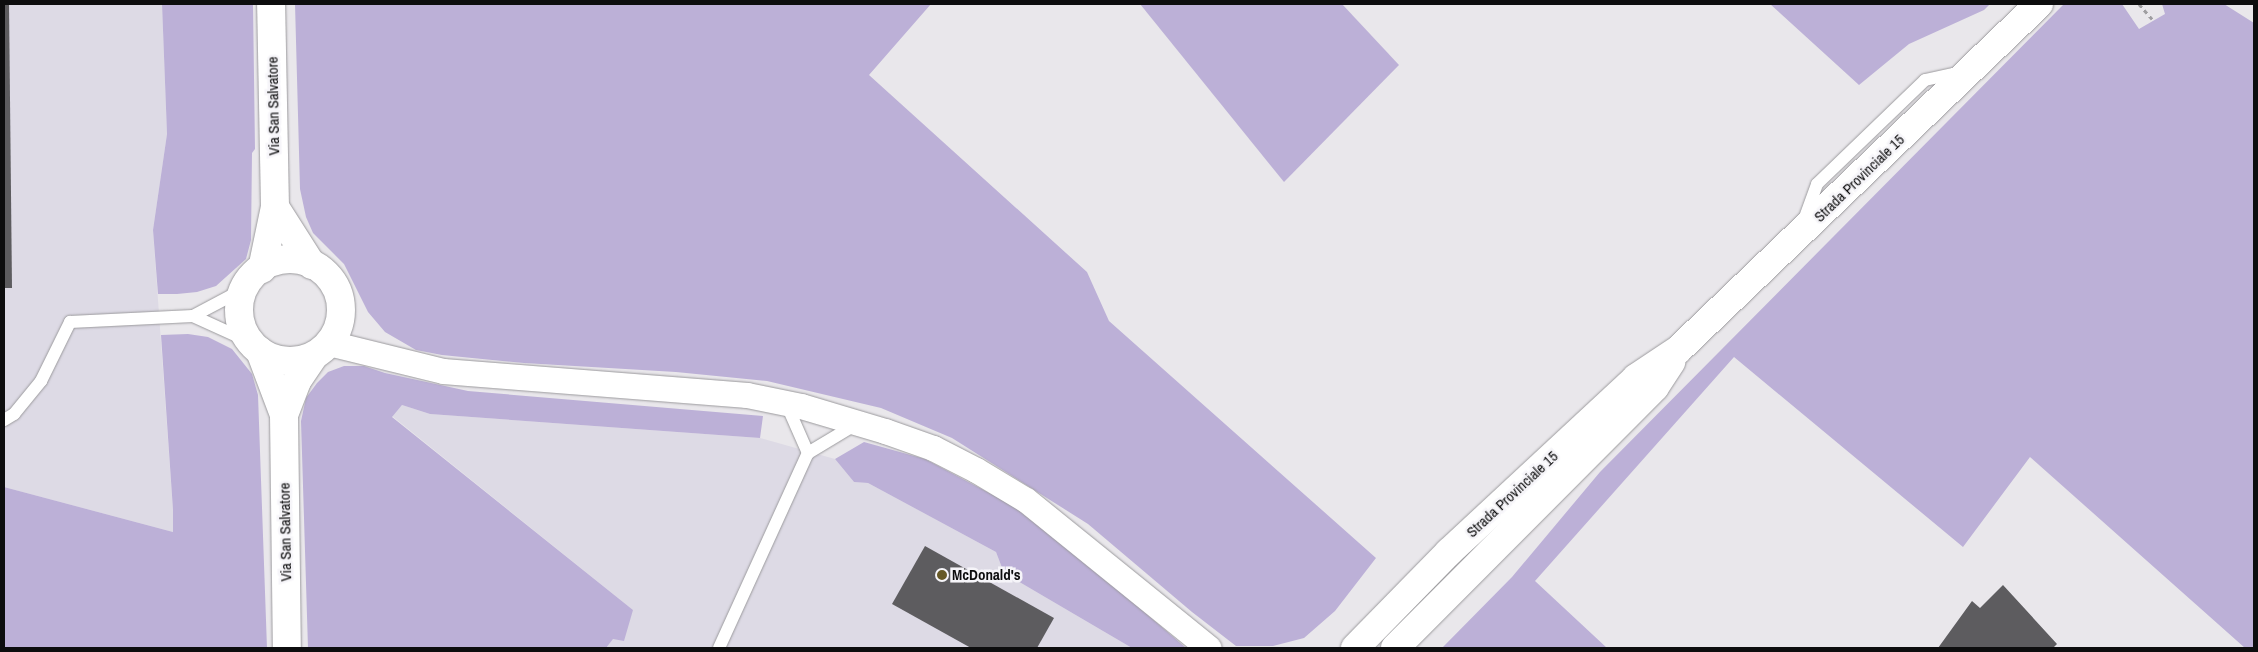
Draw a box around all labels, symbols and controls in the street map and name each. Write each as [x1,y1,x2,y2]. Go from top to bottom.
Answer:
street label: Via San Salvatore [263,56,283,156]
street label: Strada Provinciale 15 [1810,130,1908,226]
street label: Strada Provinciale 15 [1463,447,1561,541]
street label: Via San Salvatore [275,482,295,582]
place label: McDonald's [952,566,1021,584]
marker: McDonald's [936,569,948,581]

